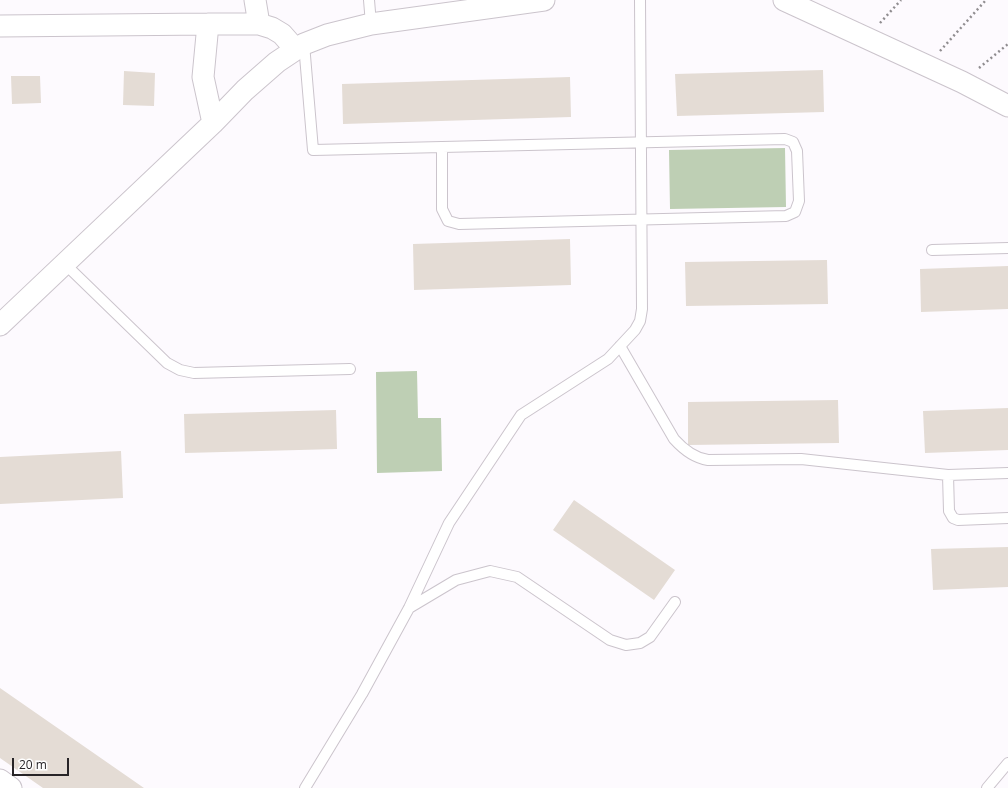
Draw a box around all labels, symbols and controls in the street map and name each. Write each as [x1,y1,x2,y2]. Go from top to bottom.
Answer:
scale bar [14,750,71,776]
text: 20 m [19,756,47,773]

